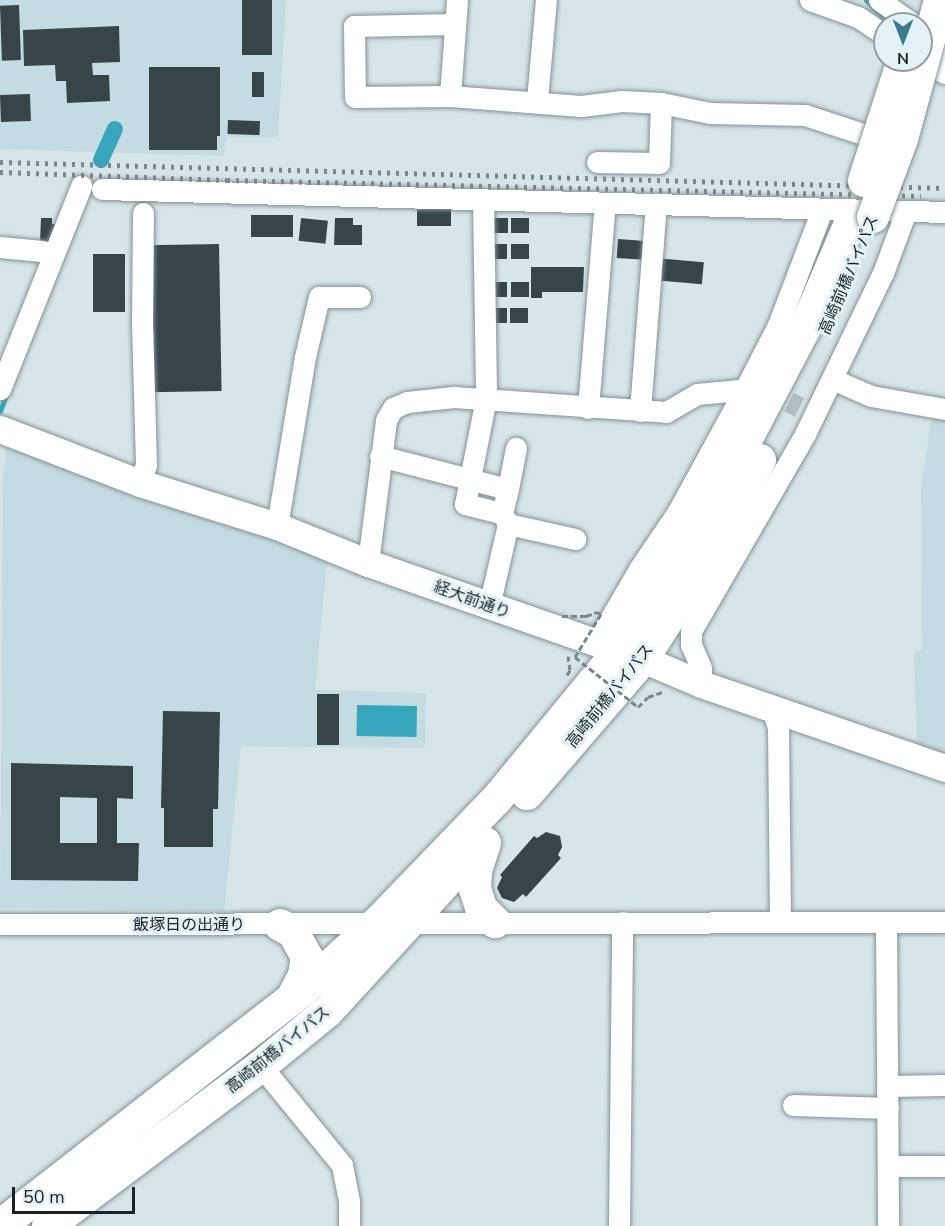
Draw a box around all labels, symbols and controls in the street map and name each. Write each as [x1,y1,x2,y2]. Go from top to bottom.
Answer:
north arrow [873,12,933,72]
text: N [897,47,909,69]
street label: 高崎前橋バイパス [815,212,883,338]
street label: 経大前通り [431,577,513,623]
street label: 高崎前橋バイパス [562,640,658,752]
street label: 飯塚日の出通り [133,915,245,935]
street label: 高崎前橋バイパス [222,1002,334,1098]
scale bar [15,1175,138,1213]
text: 50 m [23,1185,65,1209]

